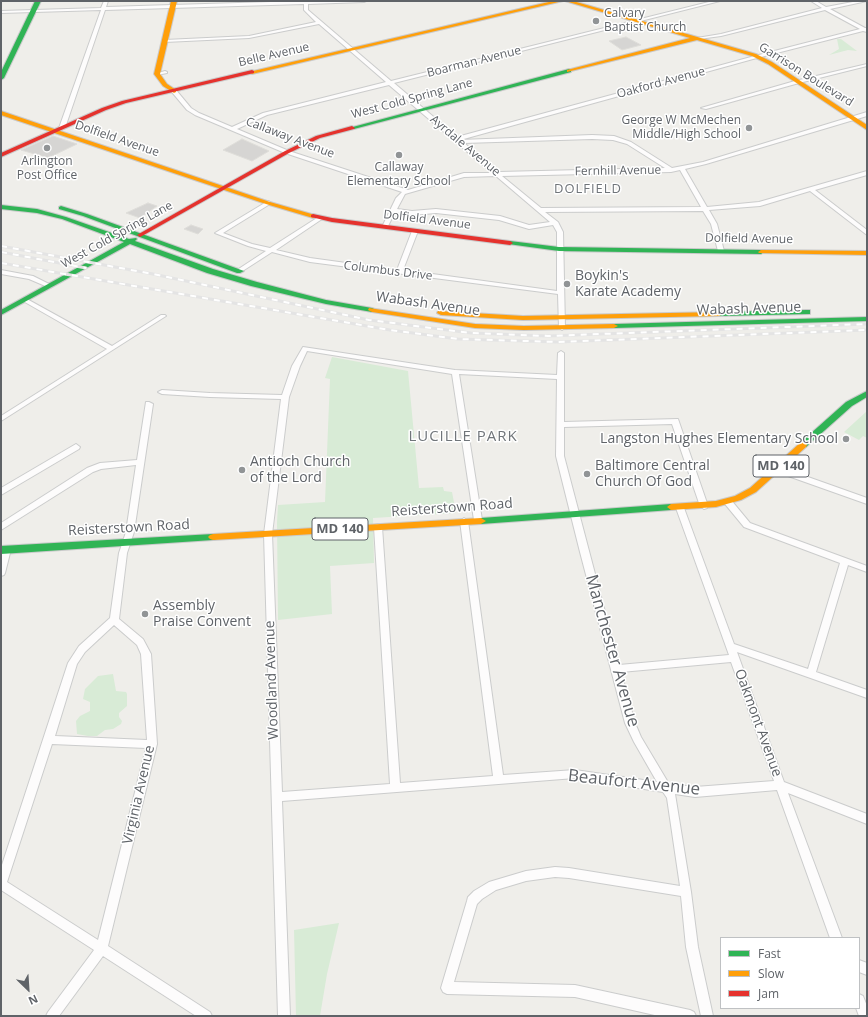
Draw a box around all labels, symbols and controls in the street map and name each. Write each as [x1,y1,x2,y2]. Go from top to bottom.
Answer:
place label: Calvary Baptist Church [604,7,686,35]
marker: Calvary Baptist Church [591,16,601,26]
street label: Belle Avenue [237,40,311,70]
street label: Garrison Boulevard [756,40,856,110]
street label: Boarman Avenue [425,43,523,81]
street label: Oakford Avenue [615,64,707,102]
street label: West Cold Spring Lane [350,76,474,122]
street label: Ayrdale Avenue [427,112,503,180]
street label: Callaway Avenue [244,114,336,162]
place label: George W McMechen Middle/High School [622,114,741,142]
street label: Dolfield Avenue [73,118,161,160]
marker: George W McMechen Middle/High School [744,123,754,133]
marker: Arlington Post Office [42,143,52,153]
marker: Callaway Elementary School [394,150,404,160]
place label: Arlington Post Office [17,155,77,183]
place label: Callaway Elementary School [347,161,451,189]
street label: Fernhill Avenue [575,163,661,179]
district label: DOLFIELD [554,181,622,197]
street label: West Cold Spring Lane [59,198,175,272]
street label: Dolfield Avenue [382,207,472,233]
street label: Dolfield Avenue [705,231,793,247]
street label: Columbus Drive [343,258,433,284]
place label: Boykin's Karate Academy [575,268,681,300]
marker: Boykin's Karate Academy [562,279,572,289]
street label: Wabash Avenue [375,288,481,320]
street label: Wabash Avenue [696,299,802,319]
district label: LUCILLE PARK [408,428,518,446]
place label: Langston Hughes Elementary School [600,431,838,447]
marker: Langston Hughes Elementary School [841,434,851,444]
place label: Antioch Church of the Lord [250,454,350,486]
road number: MD 140 [753,455,809,477]
place label: Baltimore Central Church Of God [595,458,710,490]
marker: Antioch Church of the Lord [237,465,247,475]
marker: Baltimore Central Church Of God [582,469,592,479]
street label: Reisterstown Road [391,495,513,521]
street label: Reisterstown Road [68,516,190,540]
road number: MD 140 [312,518,368,540]
street label: Manchester Avenue [580,572,644,730]
place label: Assembly Praise Convent [153,598,251,630]
marker: Assembly Praise Convent [140,609,150,619]
street label: Woodland Avenue [262,620,282,740]
street label: Oakmont Avenue [731,667,785,779]
street label: Virginia Avenue [119,744,159,846]
street label: Beaufort Avenue [567,766,701,800]
legend [720,937,860,1009]
text: Fast [758,945,781,962]
text: Slow [758,965,784,982]
north arrow [8,969,48,1009]
text: Jam [758,985,779,1002]
text: N [26,992,41,1009]

